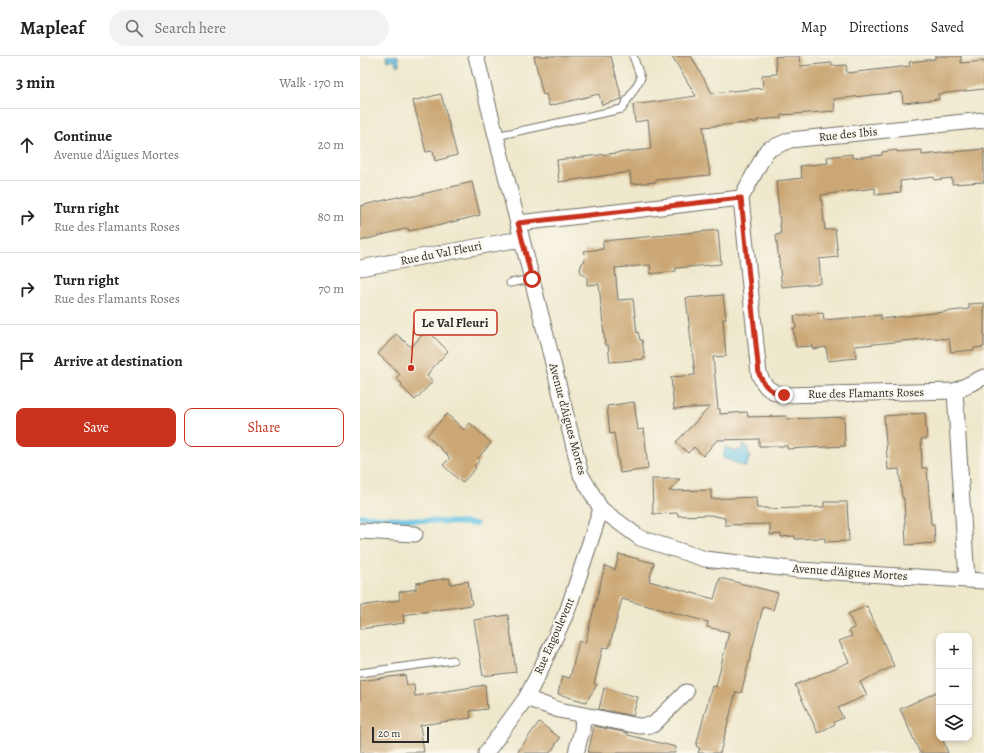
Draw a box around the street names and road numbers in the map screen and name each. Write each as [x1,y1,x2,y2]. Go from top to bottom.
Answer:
street label: Rue des Ibis [818,123,878,145]
street label: Rue du Val Fleuri [399,237,483,269]
street label: Avenue d'Aigues Mortes [545,360,591,477]
street label: Rue des Flamants Roses [808,384,924,402]
street label: Avenue d'Aigues Mortes [791,560,908,584]
street label: Rue Engoulevent [530,595,578,677]

